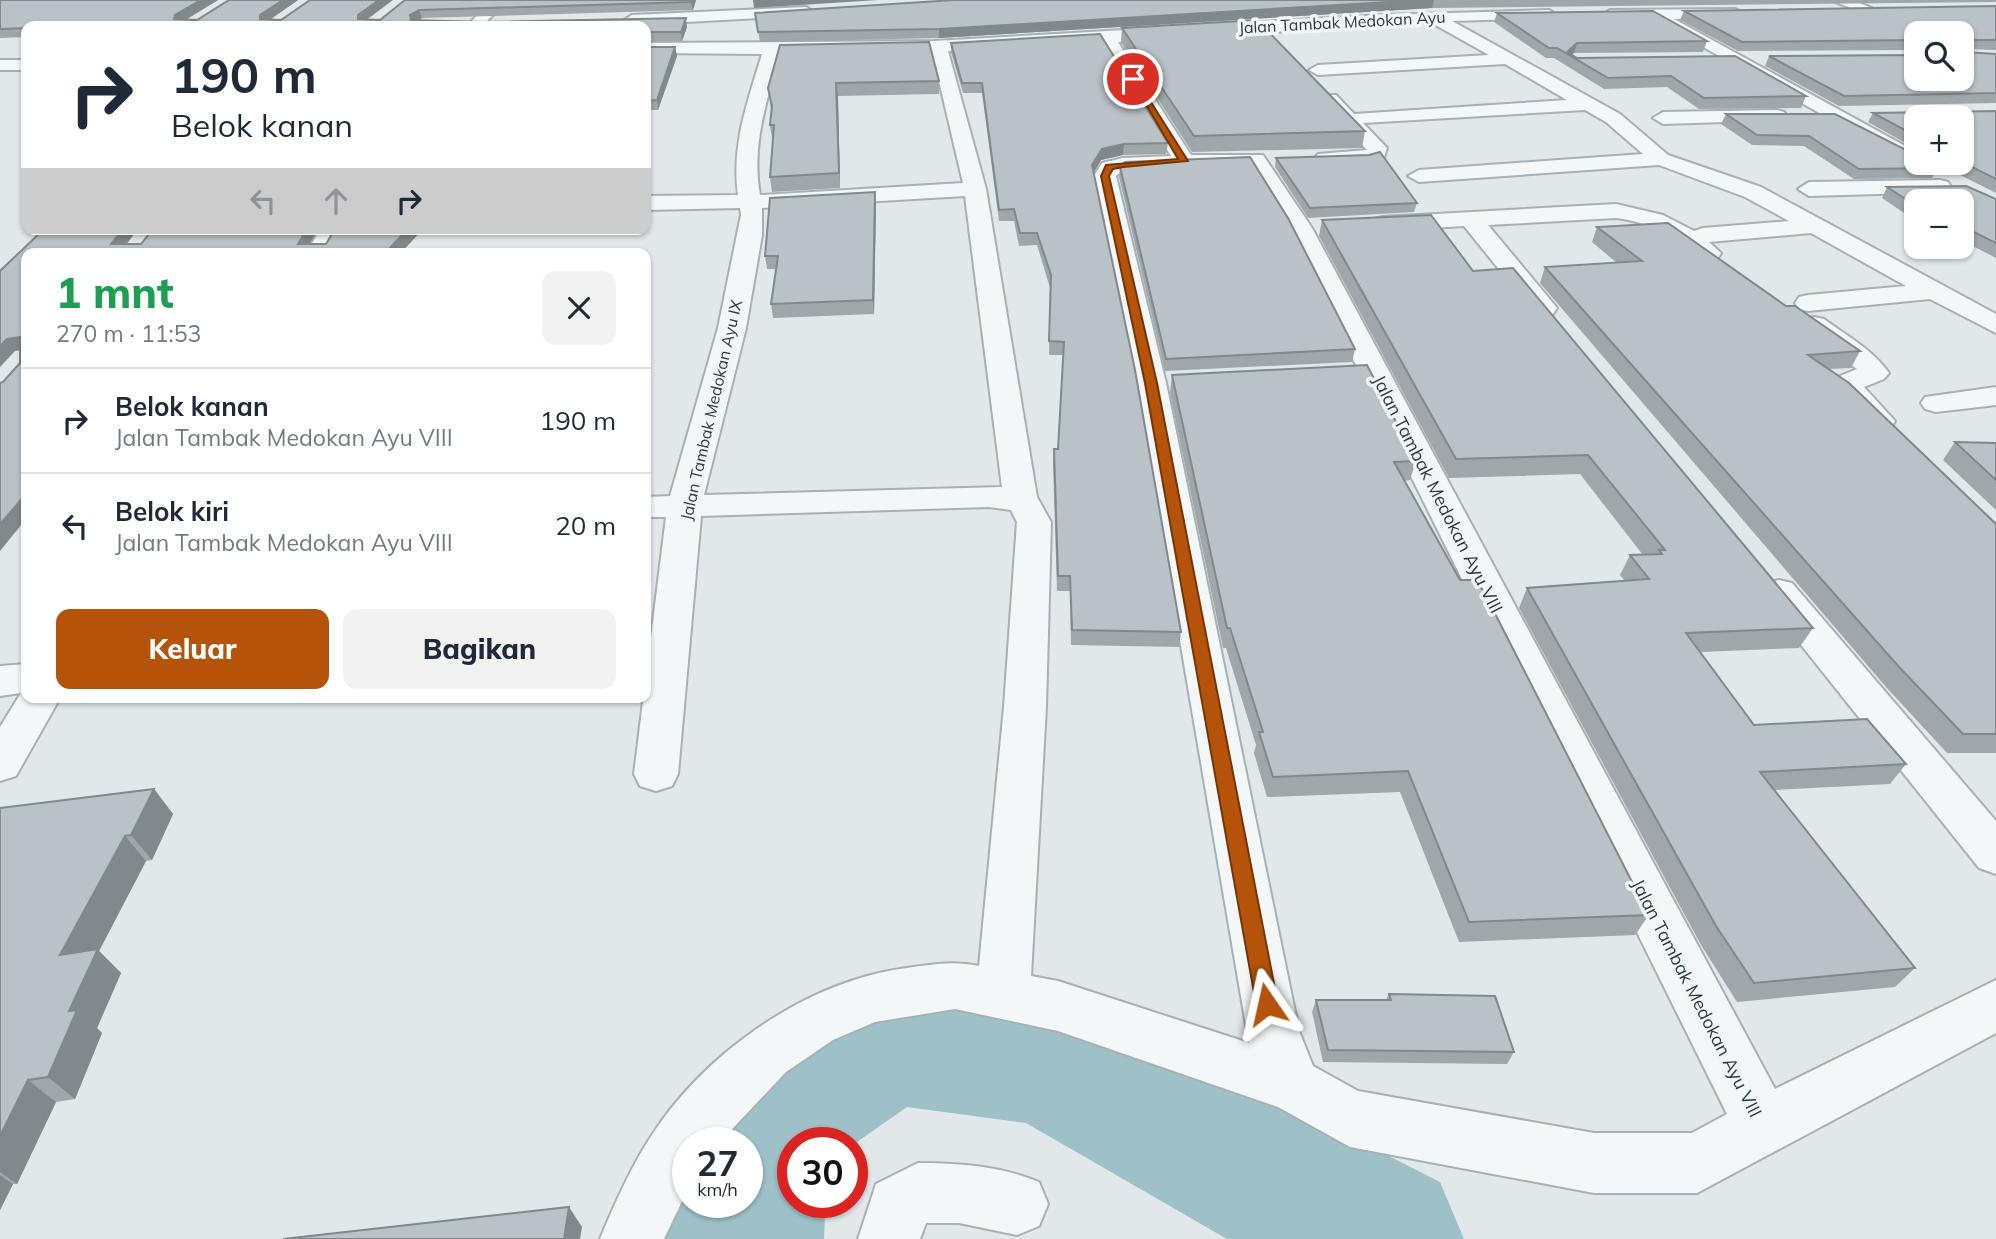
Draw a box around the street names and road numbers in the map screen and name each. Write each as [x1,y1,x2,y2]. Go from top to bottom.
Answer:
street label: Jalan Tambak Medokan Ayu [1238,7,1446,37]
street label: Jalan Tambak Medokan Ayu IX [676,297,746,522]
street label: Jalan Tambak Medokan Ayu VIII [1368,371,1508,617]
street label: Jalan Tambak Medokan Ayu VIII [1627,875,1767,1121]

